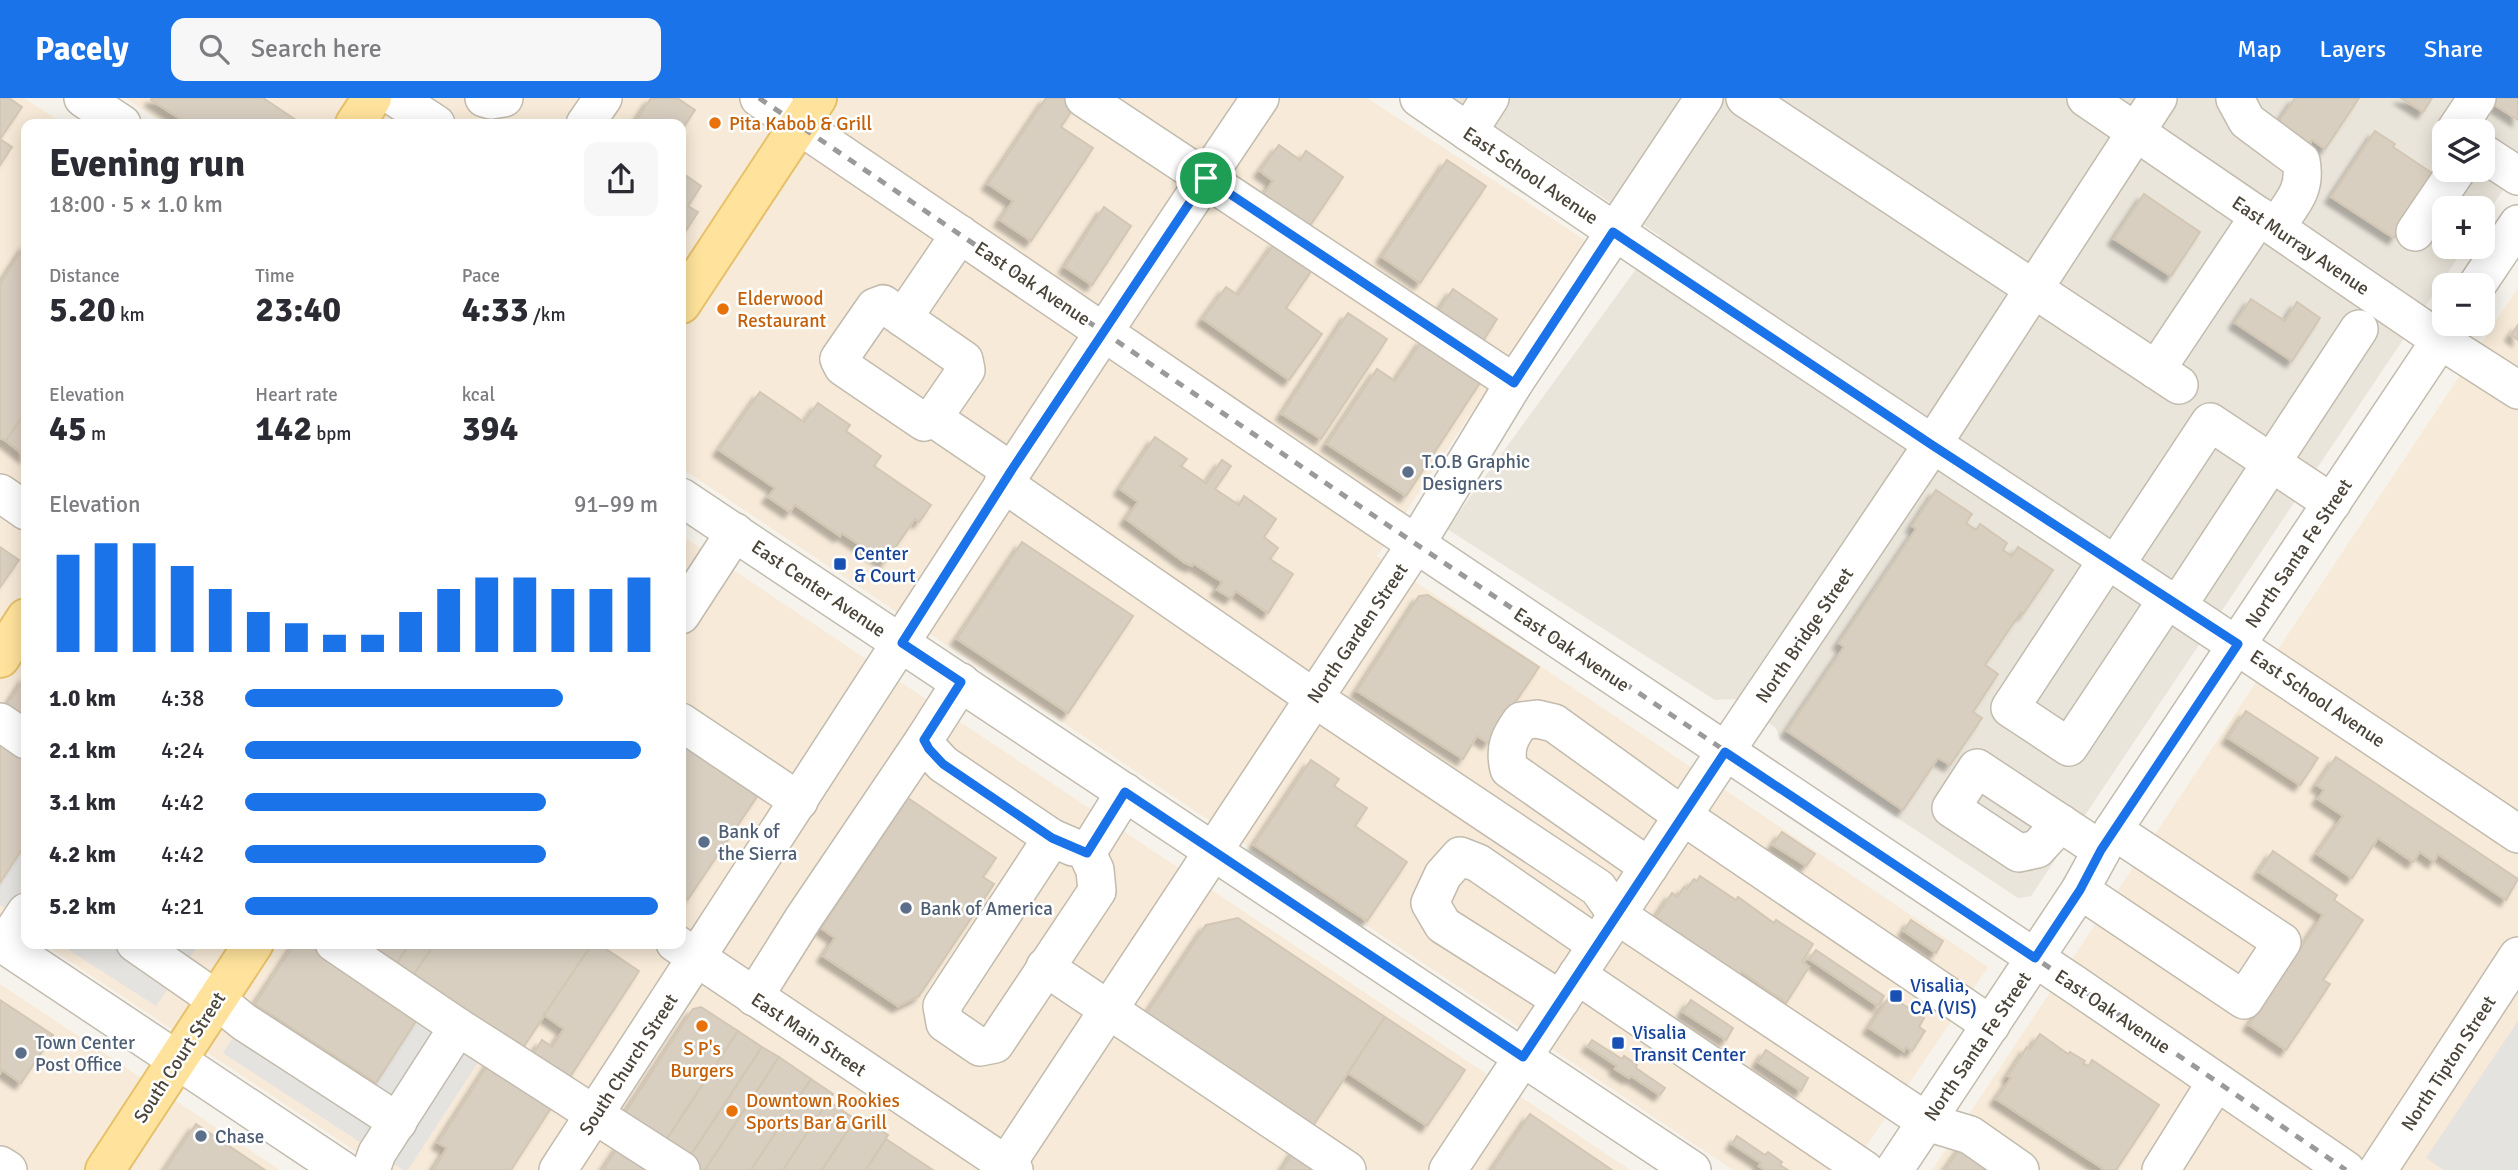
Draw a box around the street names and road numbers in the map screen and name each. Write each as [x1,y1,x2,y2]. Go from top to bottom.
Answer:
street label: East School Avenue [1458,122,1603,230]
street label: East Murray Avenue [2227,191,2374,301]
street label: East Oak Avenue [970,236,1095,331]
street label: North Santa Fe Street [2240,474,2358,633]
street label: East Center Avenue [747,535,890,643]
street label: North Garden Street [1302,559,1414,708]
street label: North Bridge Street [1751,563,1859,708]
street label: East Oak Avenue [1509,602,1634,697]
street label: East School Avenue [2245,645,2390,753]
street label: East Oak Avenue [2050,964,2175,1059]
street label: North Santa Fe Street [1919,967,2037,1126]
street label: South Court Street [129,987,231,1128]
street label: East Main Street [746,988,871,1082]
street label: South Church Street [574,989,684,1140]
street label: North Tipton Street [2396,991,2502,1136]

